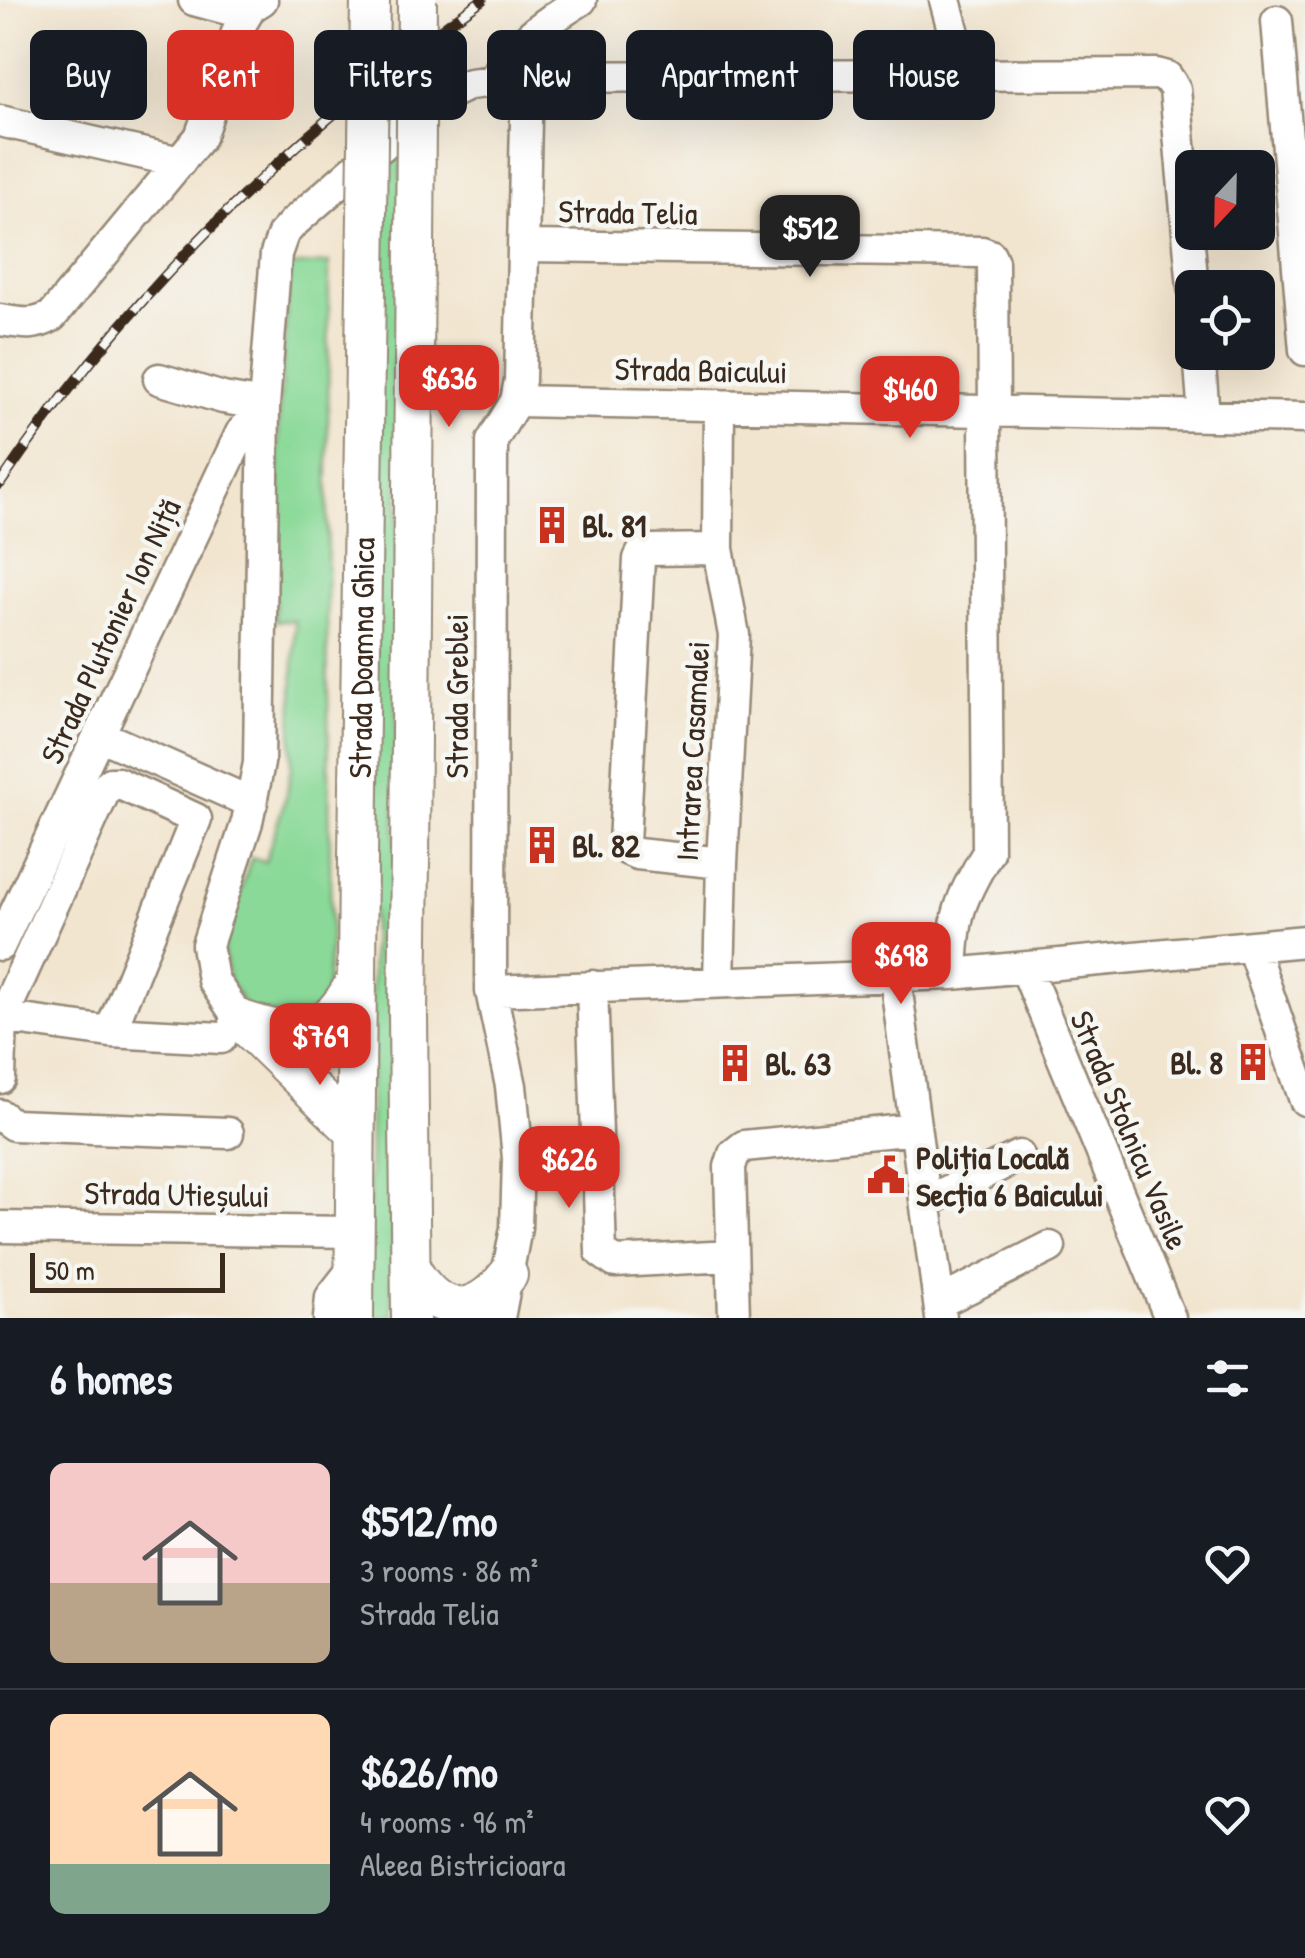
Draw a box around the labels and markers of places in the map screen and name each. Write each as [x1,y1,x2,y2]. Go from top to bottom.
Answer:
pin: $512 [751,195,869,280]
pin: $636 [390,345,508,430]
pin: $460 [851,356,969,441]
building icon: Bl. 81 [531,504,573,546]
place label: Bl. 81 [582,504,646,547]
building icon: Bl. 82 [521,824,563,866]
place label: Bl. 82 [572,824,641,867]
pin: $698 [842,922,960,1007]
pin: $769 [261,1003,379,1088]
place label: Bl. 8 [1170,1041,1223,1084]
building icon: Bl. 8 [1232,1041,1274,1083]
building icon: Bl. 63 [714,1042,756,1084]
place label: Bl. 63 [765,1042,831,1085]
pin: $626 [510,1126,628,1211]
place label: Poliția Locală Secția 6 Baicului [916,1136,1104,1216]
public building icon: Poliția Locală Secția 6 Baicului [865,1154,907,1196]

